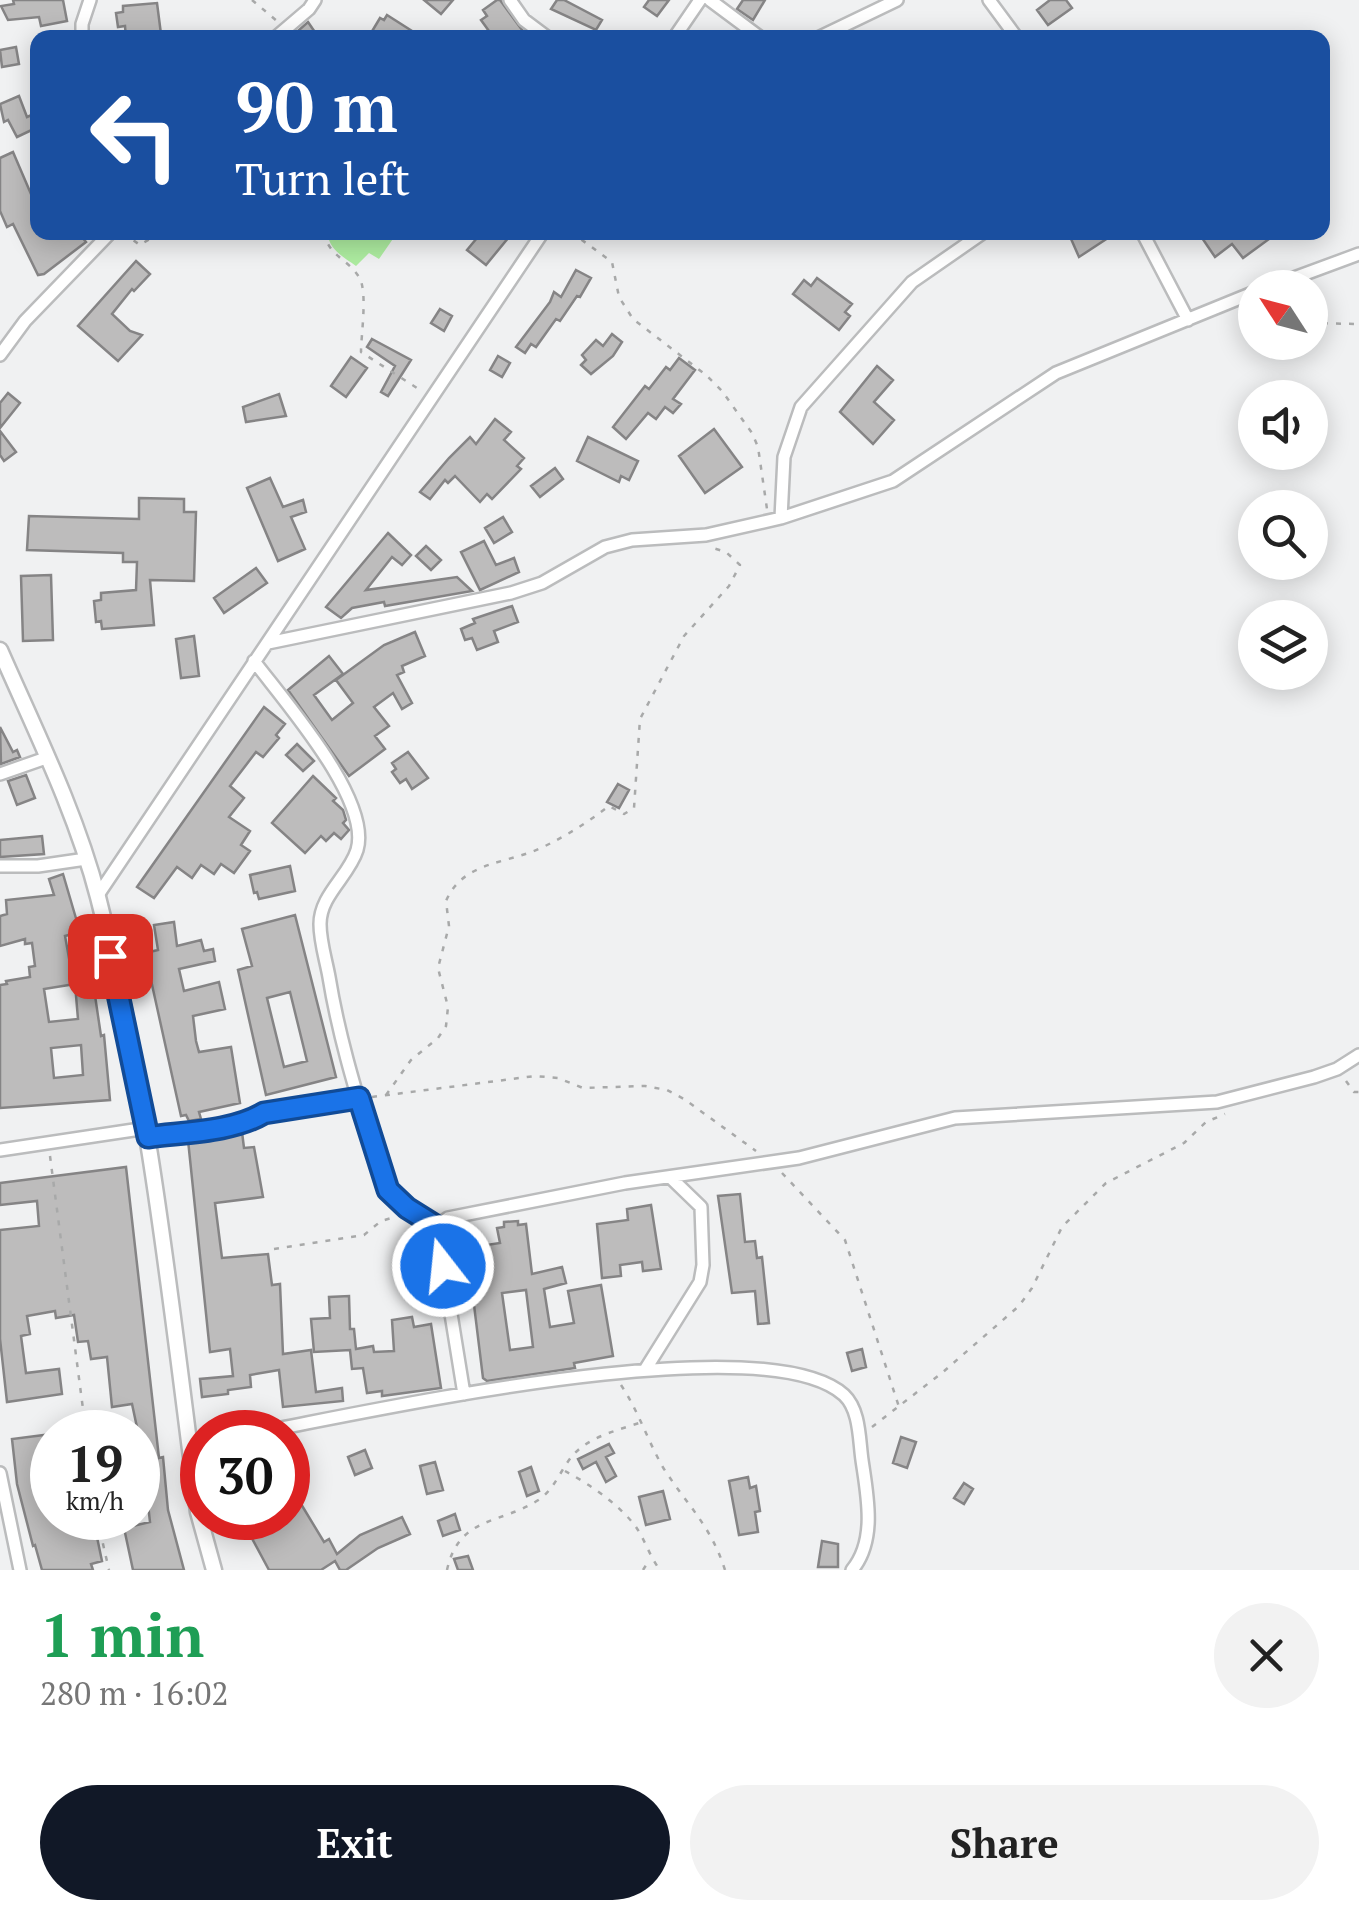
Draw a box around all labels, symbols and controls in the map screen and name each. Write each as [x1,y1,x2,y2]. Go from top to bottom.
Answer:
text: 90 m [235,59,398,152]
icon: left [70,70,200,200]
text: Turn left [235,148,410,208]
north arrow [1238,270,1328,360]
map controls [1238,270,1328,690]
button: sound [1238,380,1328,470]
button: search [1238,490,1328,580]
button: layers [1238,600,1328,690]
pin [68,914,153,999]
icon: arrive [83,929,138,984]
position arrow [391,1214,495,1318]
speed limit sign: 30 [180,1410,310,1540]
text: 19 [67,1430,123,1496]
text: km/h [66,1484,124,1517]
text: 1 min [40,1595,204,1674]
button: close [1214,1603,1319,1708]
text: 280 m · 16:02 [40,1672,228,1714]
button: Exit [40,1785,670,1900]
button: Share [690,1785,1319,1900]

